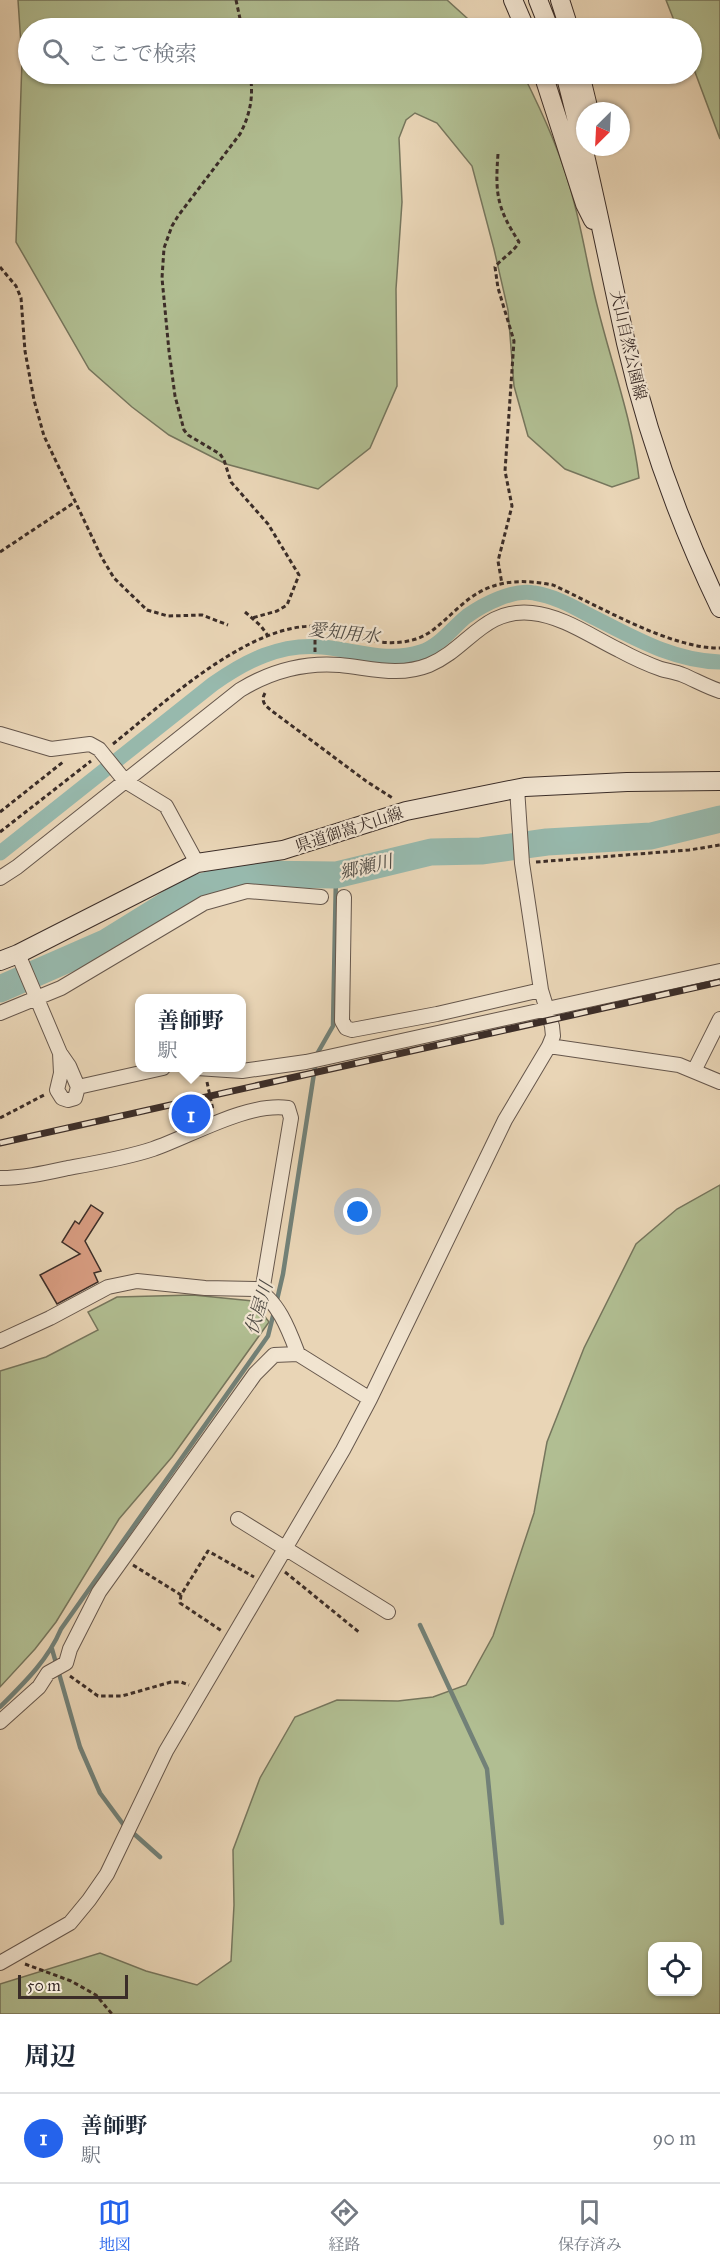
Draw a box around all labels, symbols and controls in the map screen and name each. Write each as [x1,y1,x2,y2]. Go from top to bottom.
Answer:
search box [18,18,702,84]
icon: search [39,35,72,68]
text: ここで検索 [87,40,197,67]
north arrow [576,102,630,156]
street label: 犬山自然公園線 [607,288,650,402]
water label: 愛知用水 [307,618,383,648]
street label: 県道御嵩犬山線 [293,803,405,856]
water label: 郷瀬川 [337,850,397,884]
popup [135,994,246,1072]
text: 善師野 [157,1007,224,1034]
text: 駅 [157,1038,177,1062]
pin: 1 [172,1092,210,1136]
your location [343,1197,372,1226]
water label: 伏屋川 [241,1277,278,1337]
map controls [648,1942,702,1996]
button: locate [648,1942,702,1996]
scale bar [18,1972,128,2000]
text: 50 m [27,1976,61,1995]
text: 周辺 [24,2040,76,2072]
text: 善師野 [81,2112,147,2139]
text: 1 [40,2126,47,2150]
text: 90 m [653,2126,696,2150]
text: 駅 [81,2143,101,2167]
tab: 地図 [98,2196,131,2255]
tab: 経路 [328,2196,361,2255]
tab: 保存済み [558,2196,622,2255]

